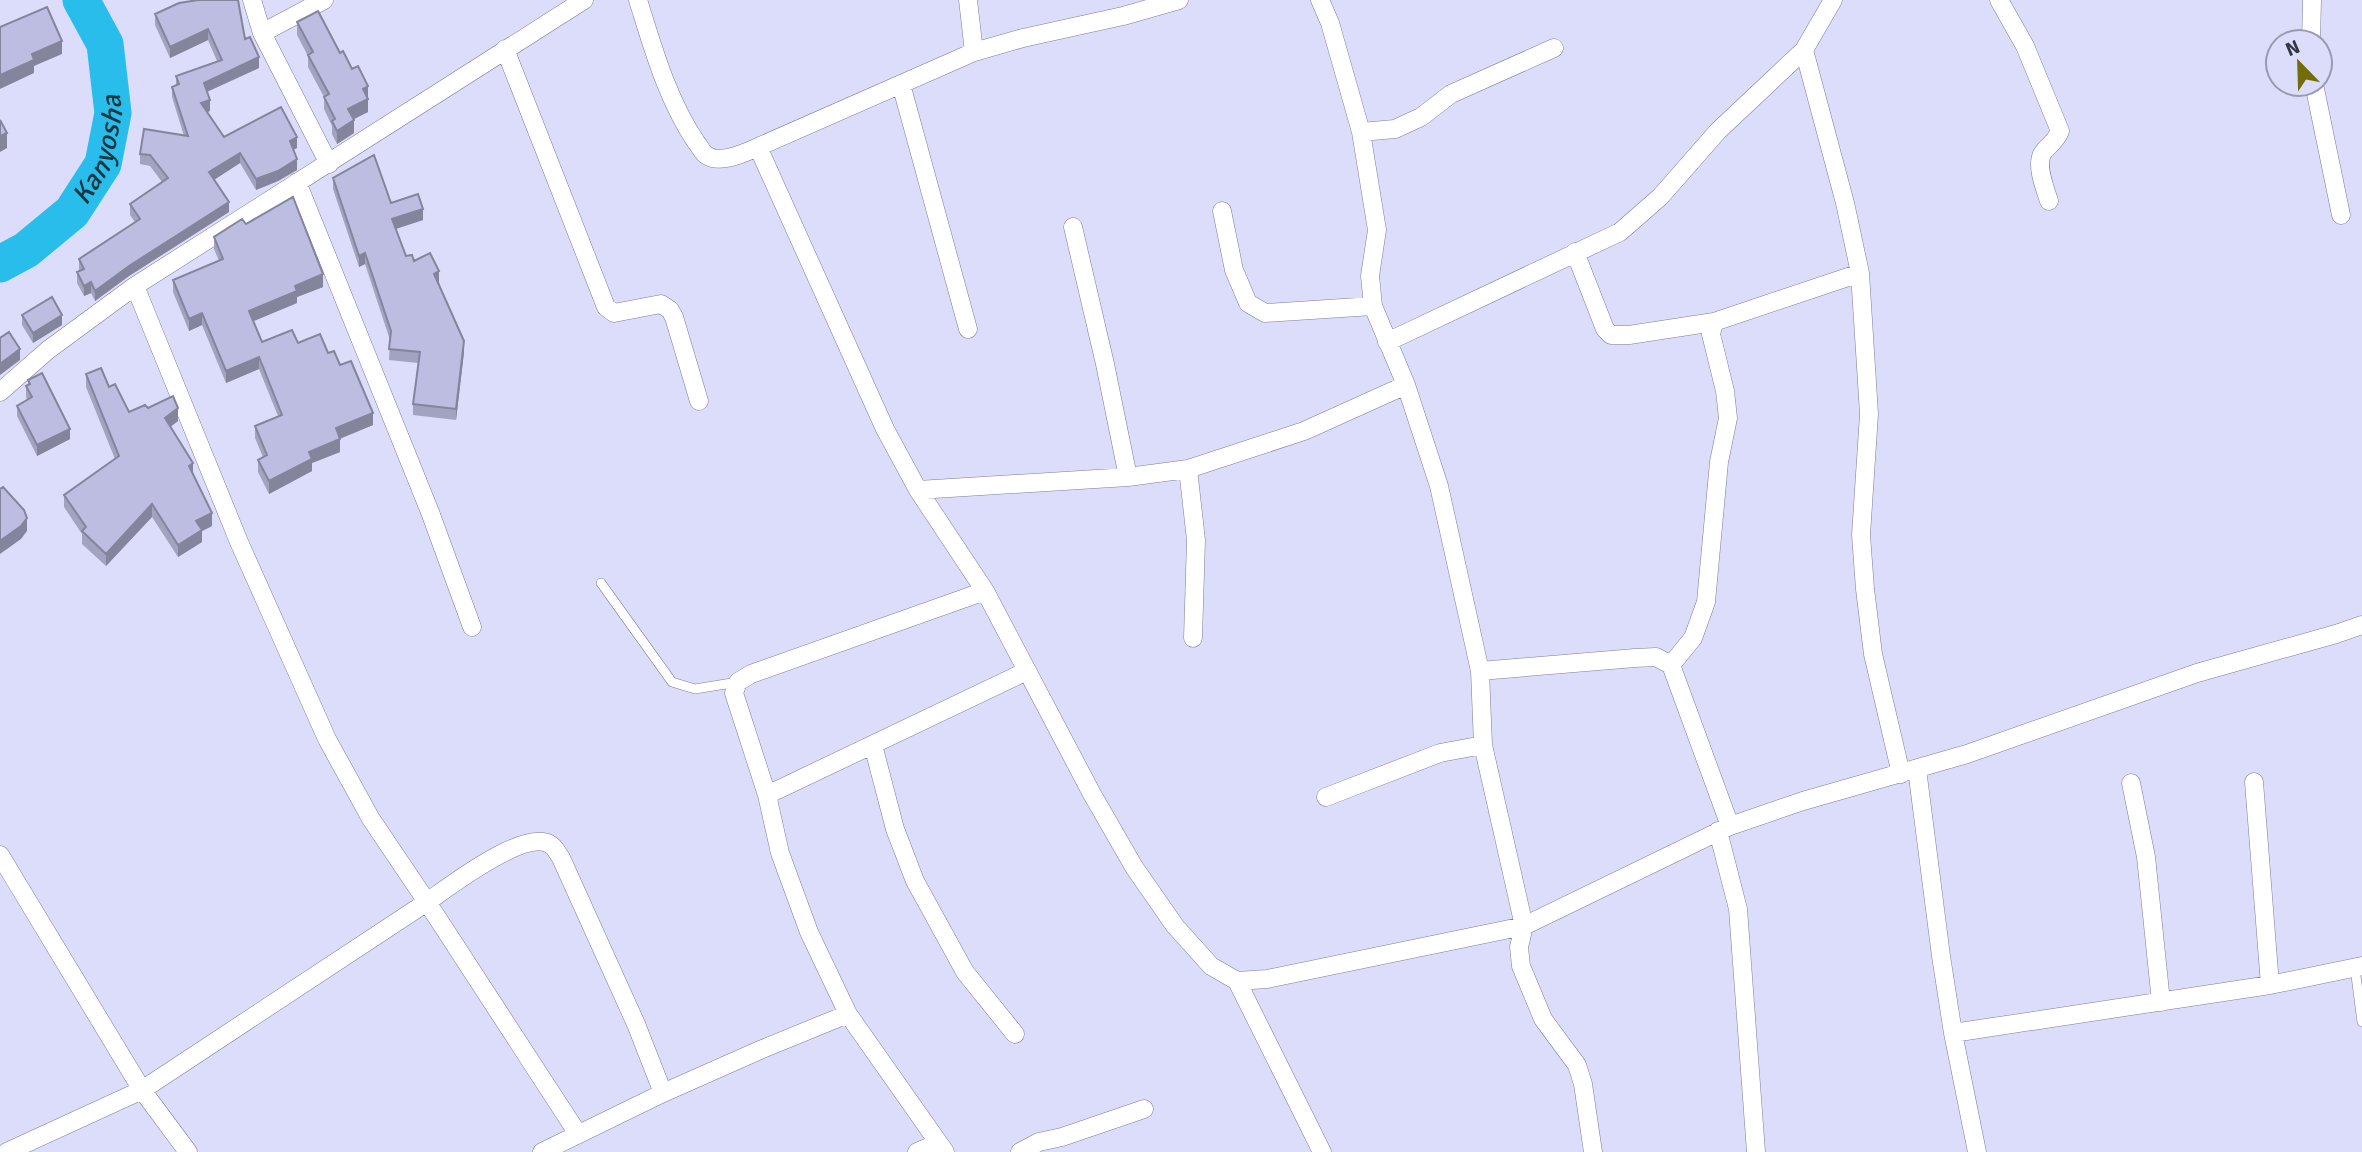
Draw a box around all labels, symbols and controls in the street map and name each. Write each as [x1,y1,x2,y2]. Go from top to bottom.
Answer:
north arrow [2264,28,2334,98]
text: N [2282,35,2304,62]
water label: Kanyosha [64,92,131,211]

